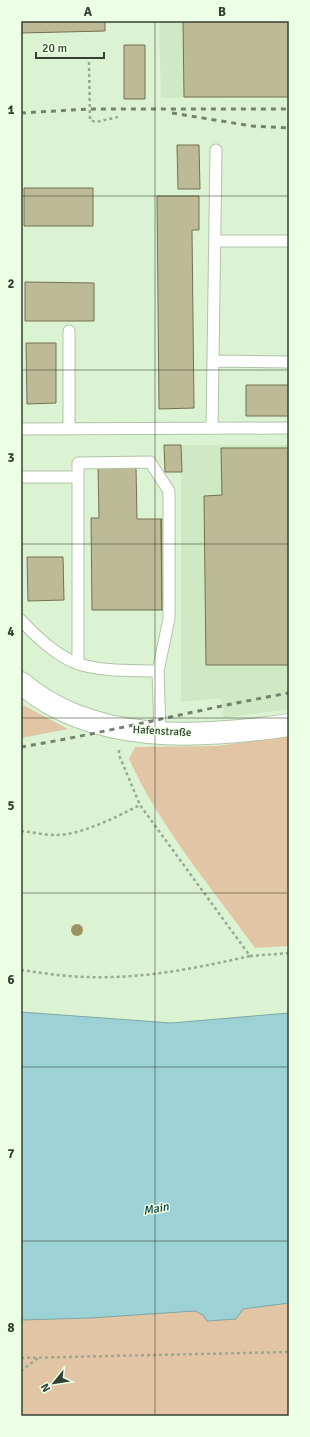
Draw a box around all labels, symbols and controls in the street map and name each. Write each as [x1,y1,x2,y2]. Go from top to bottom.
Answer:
text: A [84,4,93,20]
text: B [218,4,226,20]
scale bar [36,34,104,60]
text: 20 m [42,41,67,56]
text: 1 [7,102,15,118]
text: 2 [7,276,15,292]
text: 3 [7,450,15,466]
text: 4 [7,624,15,640]
street label: Hafenstraße [132,723,192,739]
text: 5 [7,798,15,814]
text: 6 [7,972,15,988]
text: 7 [7,1146,15,1162]
water label: Main [142,1199,170,1219]
text: 8 [7,1320,15,1336]
north arrow [34,1363,74,1403]
text: N [38,1381,53,1394]

